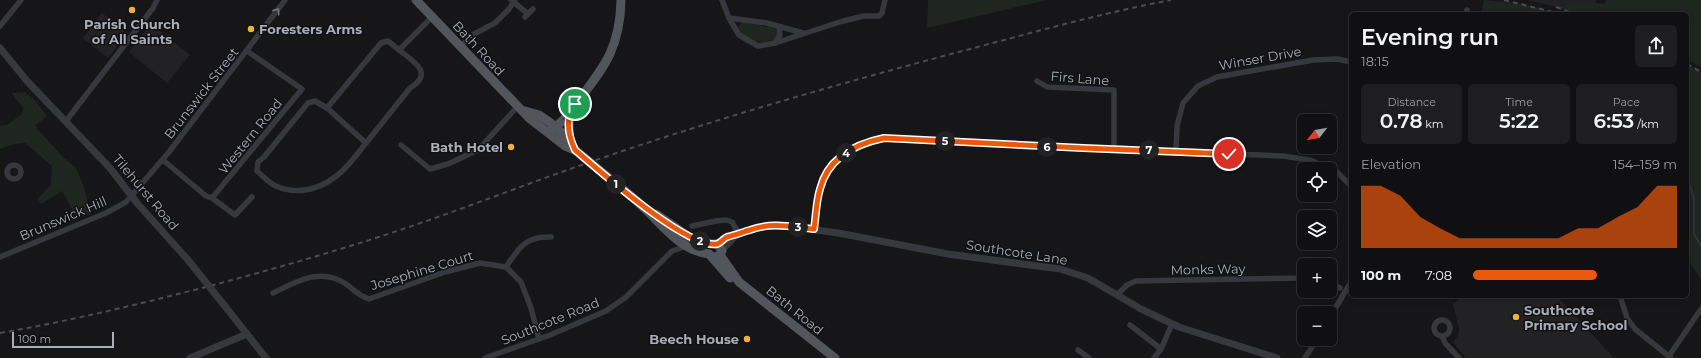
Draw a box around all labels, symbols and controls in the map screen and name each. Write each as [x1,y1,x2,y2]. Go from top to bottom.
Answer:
marker: Parish Church of All Saints [127,5,137,15]
one-way arrow [272,9,279,16]
place label: Parish Church of All Saints [84,16,180,47]
street label: Bath Road [450,17,508,79]
place label: Foresters Arms [259,21,362,37]
marker: Foresters Arms [246,24,256,34]
text: Evening run [1361,24,1499,51]
button: share [1635,25,1677,67]
street label: Winser Drive [1218,43,1303,73]
street label: Brunswick Street [160,44,242,142]
text: 18:15 [1361,53,1389,69]
street label: Firs Lane [1050,67,1110,89]
pin [558,87,592,121]
icon: arrive [564,93,586,115]
street label: Western Road [215,95,285,177]
text: Distance [1388,95,1436,109]
text: Time [1505,95,1533,109]
text: Pace [1613,95,1640,109]
text: 0.78 [1380,109,1422,133]
text: 5:22 [1499,109,1539,133]
text: 6:53 [1594,109,1634,133]
north arrow [1297,114,1337,154]
map controls [1297,114,1337,346]
text: km [1422,117,1444,131]
text: /km [1634,117,1659,131]
pin: 5 [935,131,955,151]
text: 5 [942,134,948,148]
pin: 6 [1037,137,1057,157]
pin [1212,137,1246,171]
place label: Bath Hotel [430,139,503,155]
text: 6 [1043,140,1051,154]
pin: 7 [1139,140,1159,160]
marker: Bath Hotel [506,142,516,152]
pin: 4 [836,143,856,163]
text: 7 [1146,143,1152,157]
icon: check [1218,143,1240,165]
text: 4 [842,146,850,160]
street label: Tilehurst Road [110,151,182,233]
text: Elevation [1361,156,1421,172]
text: 154–159 m [1613,156,1677,172]
button: locate [1297,162,1337,202]
pin: 1 [606,174,626,194]
text: 1 [614,177,618,191]
street label: Brunswick Hill [17,192,109,244]
button: layers [1297,210,1337,250]
pin: 3 [788,217,808,237]
text: 3 [795,220,801,234]
pin: 2 [690,231,710,251]
text: 2 [697,234,703,248]
street label: Southcote Lane [965,236,1069,268]
street label: Josephine Court [368,247,475,294]
button: + [1297,258,1337,298]
street label: Monks Way [1170,260,1247,278]
text: 100 m [1361,267,1401,283]
text: 7:08 [1425,267,1452,283]
street label: Bath Road [763,282,827,338]
street label: Southcote Road [499,294,601,348]
place label: Southcote Primary School [1524,302,1627,333]
button: − [1297,306,1337,346]
marker: Southcote Primary School [1511,312,1521,322]
scale bar [12,330,114,349]
place label: Beech House [649,331,739,347]
text: 100 m [18,332,51,346]
marker: Beech House [742,334,752,344]

